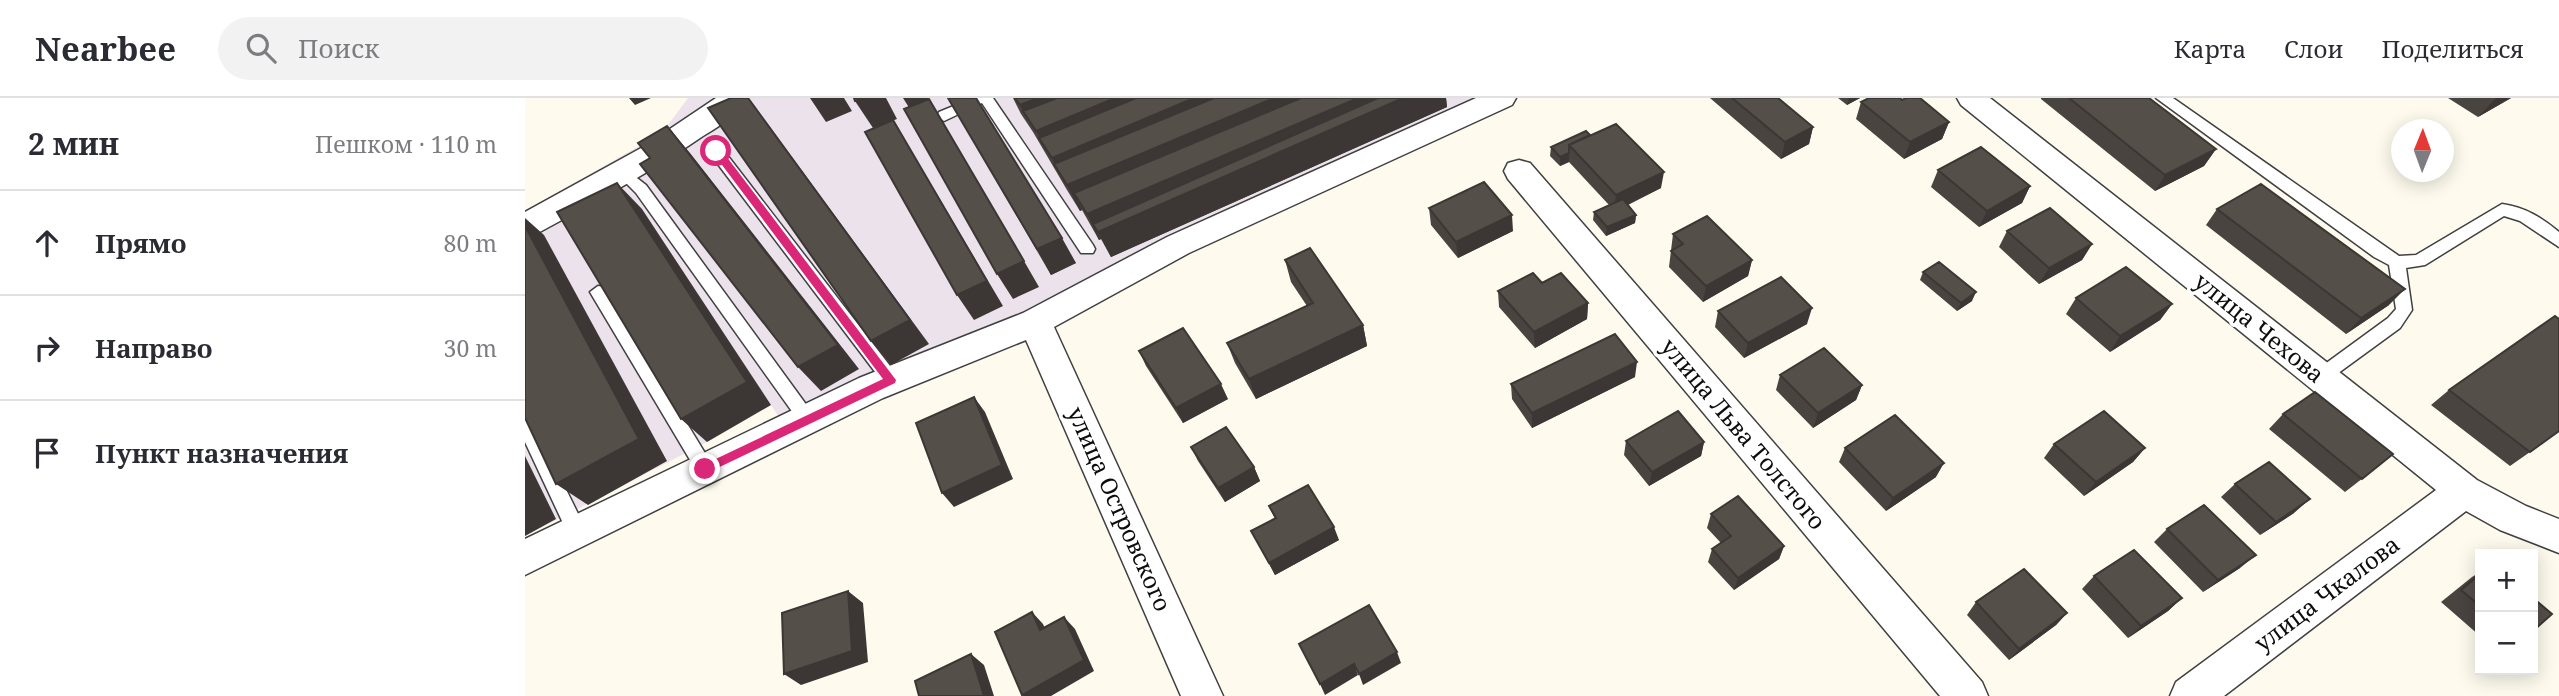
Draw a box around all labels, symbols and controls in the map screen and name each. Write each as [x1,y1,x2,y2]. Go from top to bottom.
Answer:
search box [218,17,708,80]
text: Nearbee [35,26,176,71]
icon: search [242,29,280,67]
text: Поиск [298,30,379,66]
text: Карта [2174,32,2246,65]
text: Слои [2284,32,2344,65]
text: Поделиться [2382,32,2524,65]
north arrow [2391,119,2454,182]
text: 2 мин [28,123,119,164]
text: Пешком · 110 m [315,128,497,160]
route start [700,135,731,166]
icon: ahead [28,224,66,262]
text: Прямо [95,225,186,261]
text: 80 m [444,227,497,259]
street label: улица Чехова [2188,265,2332,390]
icon: right [28,329,66,367]
text: Направо [95,330,213,366]
street label: улица Льва Толстого [1654,331,1833,536]
text: 30 m [444,332,497,364]
street label: улица Островского [1060,401,1179,616]
icon: arrive [28,434,66,472]
text: Пункт назначения [95,435,348,471]
route end [689,453,720,484]
street label: улица Чкалова [2247,528,2406,658]
map controls [2475,549,2538,675]
button: + [2475,549,2538,612]
button: − [2475,612,2538,675]

